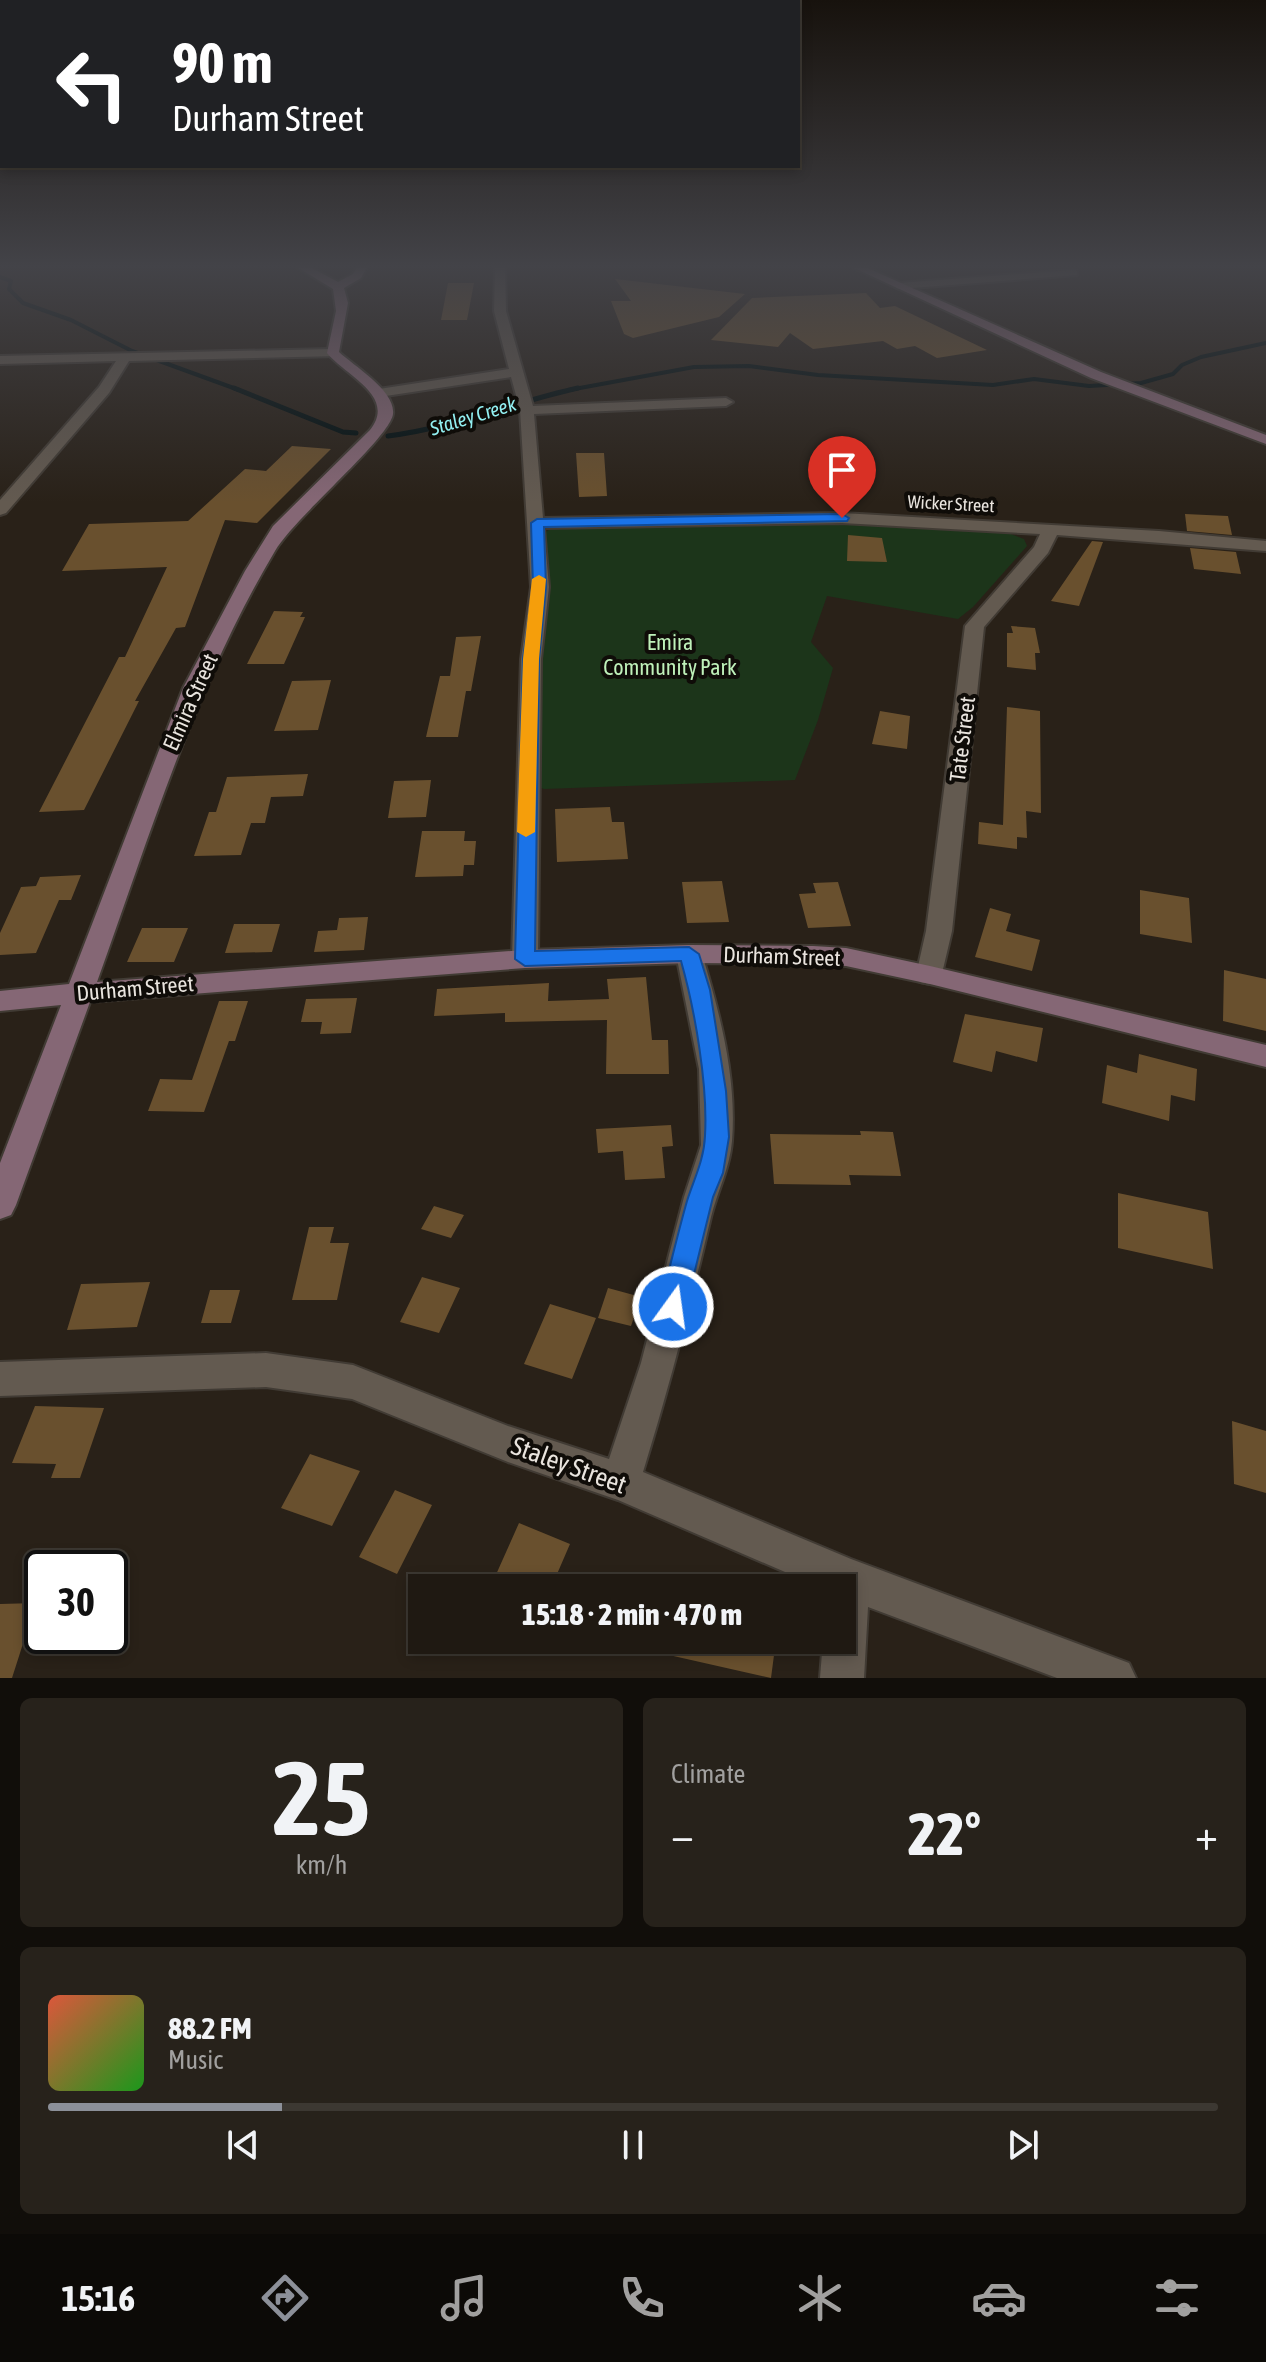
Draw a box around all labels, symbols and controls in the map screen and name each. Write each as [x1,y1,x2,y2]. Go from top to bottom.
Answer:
text: 90 m [172,31,273,95]
icon: left [40,32,144,136]
text: Durham Street [172,97,364,139]
water label: Staley Creek [426,391,519,440]
pin [808,436,876,518]
icon: arrive [820,448,864,492]
street label: Wicker Street [907,491,995,516]
park label: Emira Community Park [603,629,737,680]
street label: Elmira Street [157,649,223,755]
street label: Tate Street [944,695,980,783]
street label: Durham Street [723,941,841,971]
street label: Durham Street [75,970,195,1006]
position arrow [631,1265,715,1349]
street label: Staley Street [507,1430,631,1500]
speed limit sign: 30 [24,1550,128,1654]
text: 15:18 · 2 min · 470 m [522,1597,742,1631]
text: 25 [273,1738,370,1857]
text: Climate [671,1759,745,1789]
text: 22° [908,1799,981,1868]
text: − [671,1809,694,1859]
text: + [1195,1809,1218,1859]
text: km/h [296,1850,347,1880]
text: 88.2 FM [168,2011,252,2045]
text: Music [168,2045,223,2075]
icon: previous [221,2123,265,2167]
icon: pause [611,2123,655,2167]
icon: next [1001,2123,1045,2167]
icon: directions [257,2270,313,2326]
icon: music [436,2270,492,2326]
icon: phone [614,2270,670,2326]
icon: climate [792,2270,848,2326]
icon: car [971,2270,1027,2326]
icon: filters [1149,2270,1205,2326]
text: 15:16 [61,2277,135,2319]

